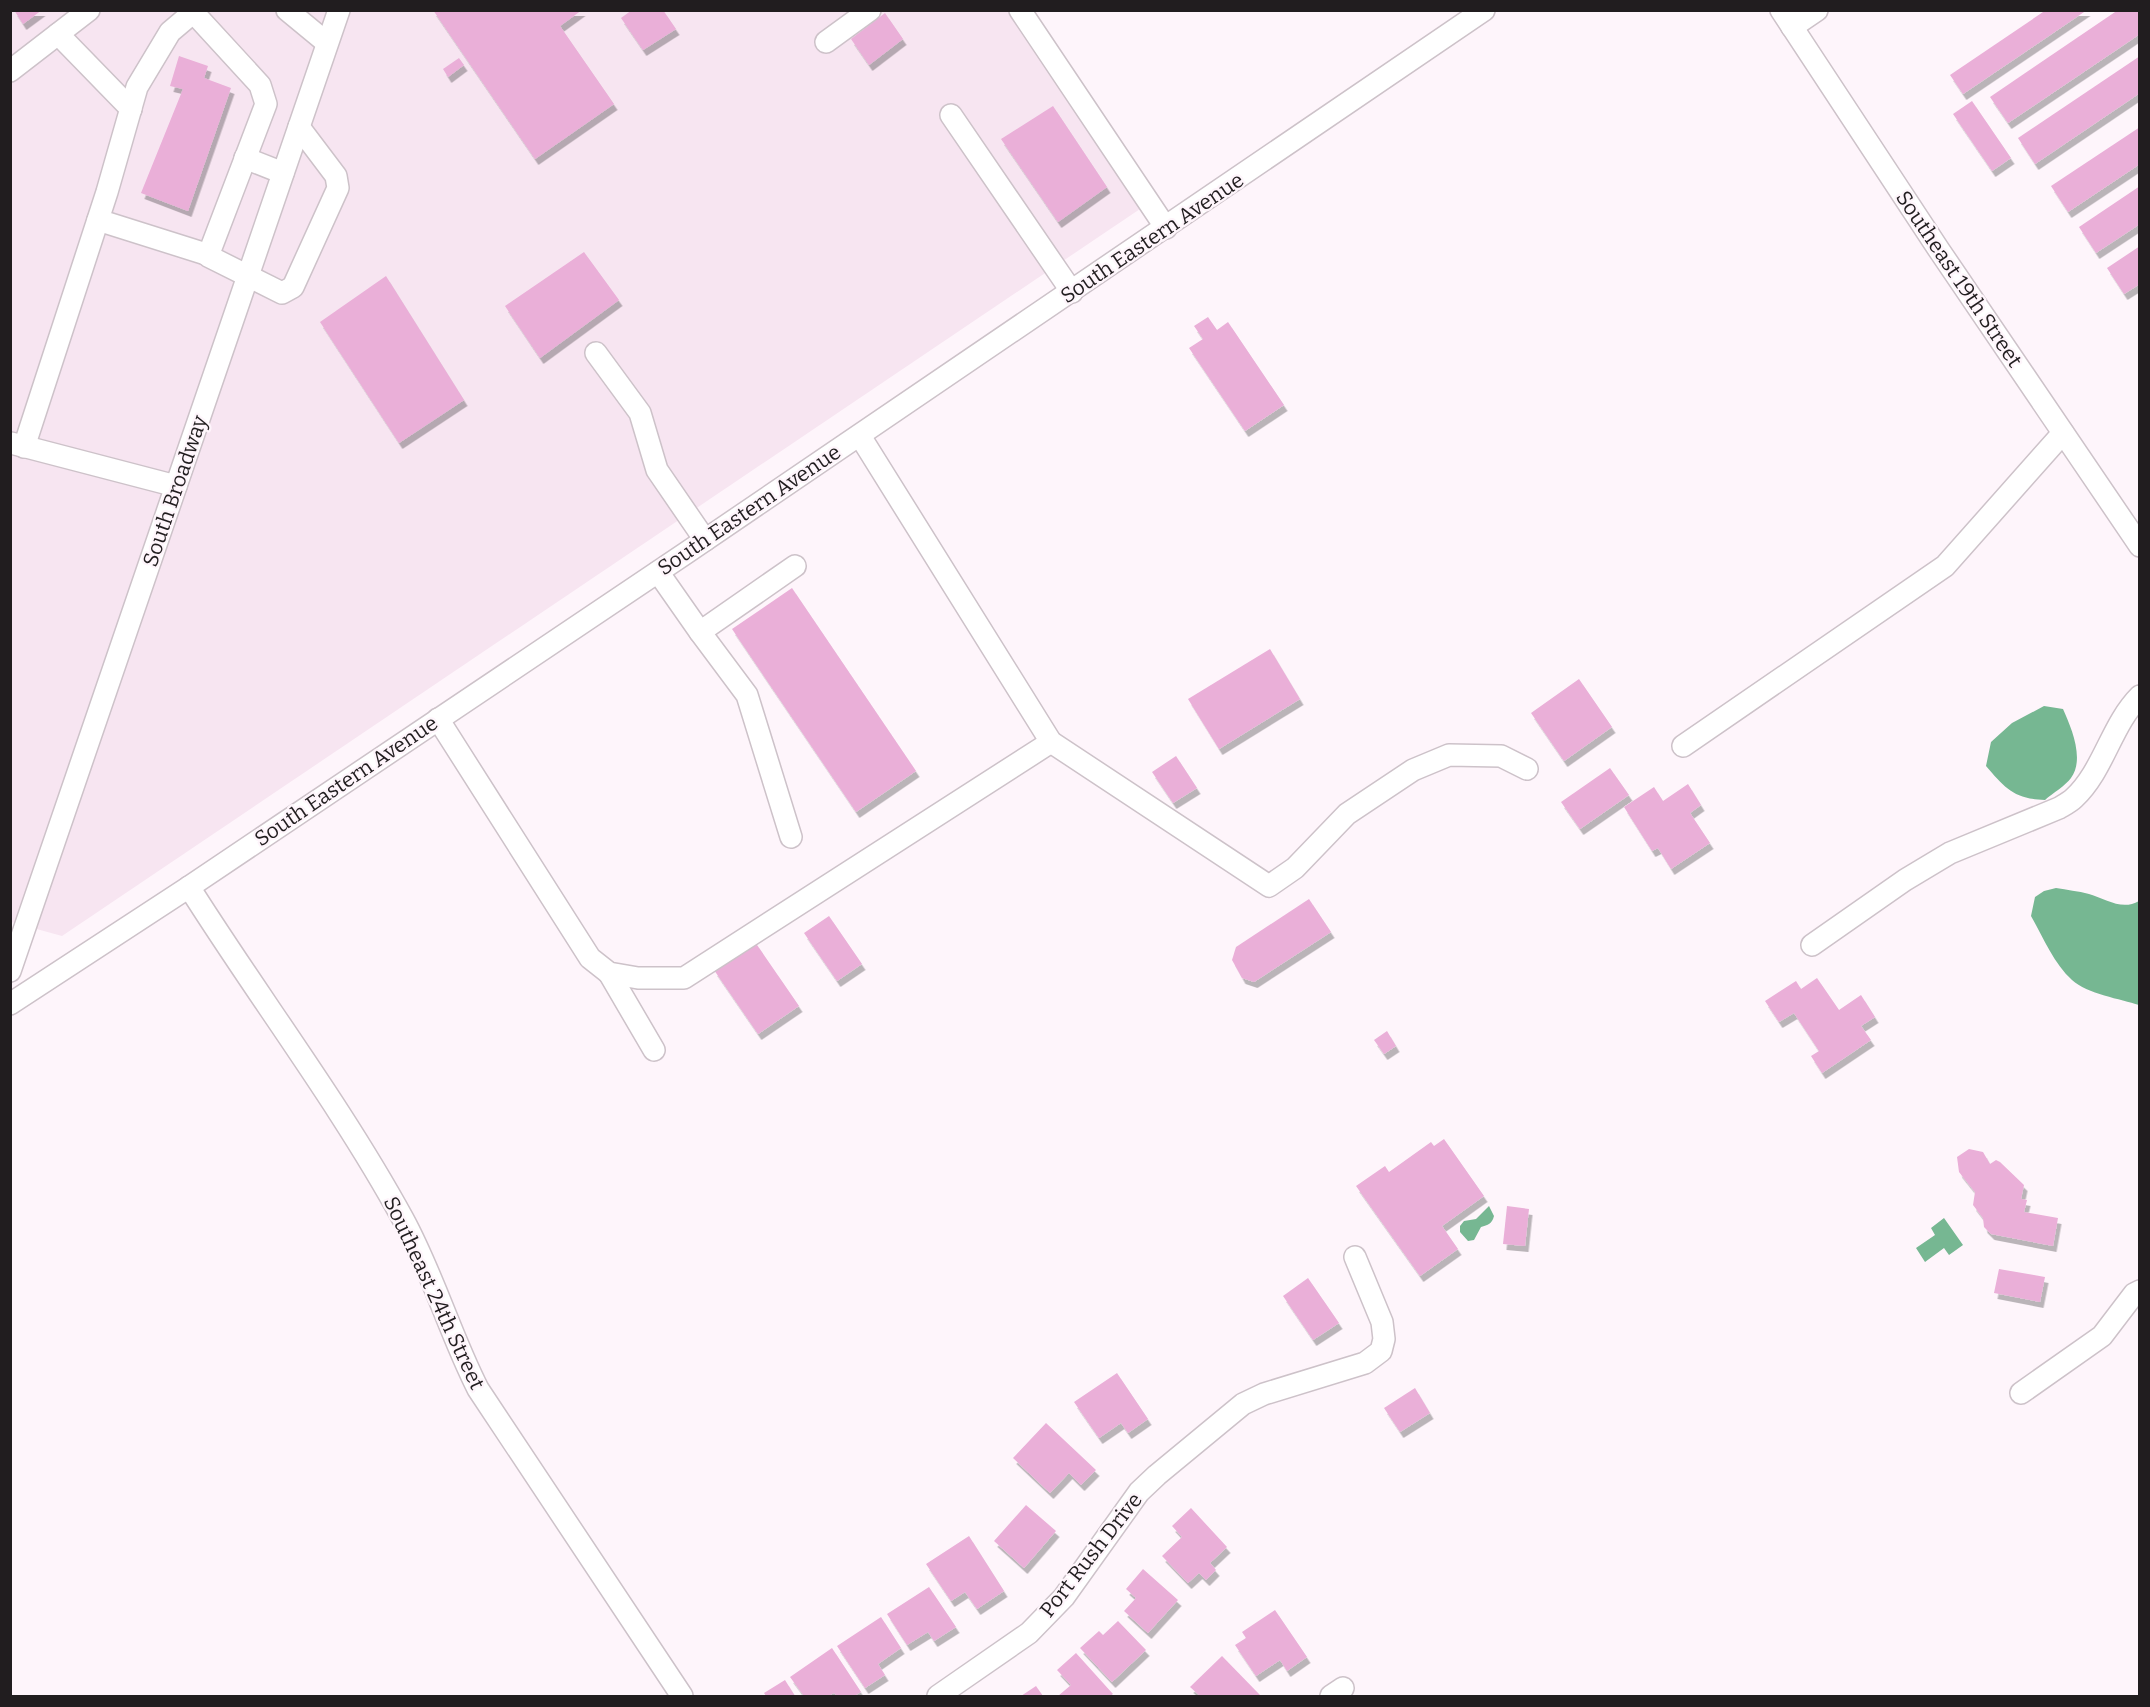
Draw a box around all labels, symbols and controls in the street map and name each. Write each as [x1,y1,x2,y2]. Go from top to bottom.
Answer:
street label: South Eastern Avenue [1055,167,1249,309]
street label: Southeast 19th Street [1890,186,2028,373]
street label: South Broadway [137,411,213,570]
street label: South Eastern Avenue [652,439,846,581]
street label: South Eastern Avenue [249,710,443,852]
street label: Southeast 24th Street [378,1192,490,1394]
street label: Port Rush Drive [1034,1488,1148,1622]

